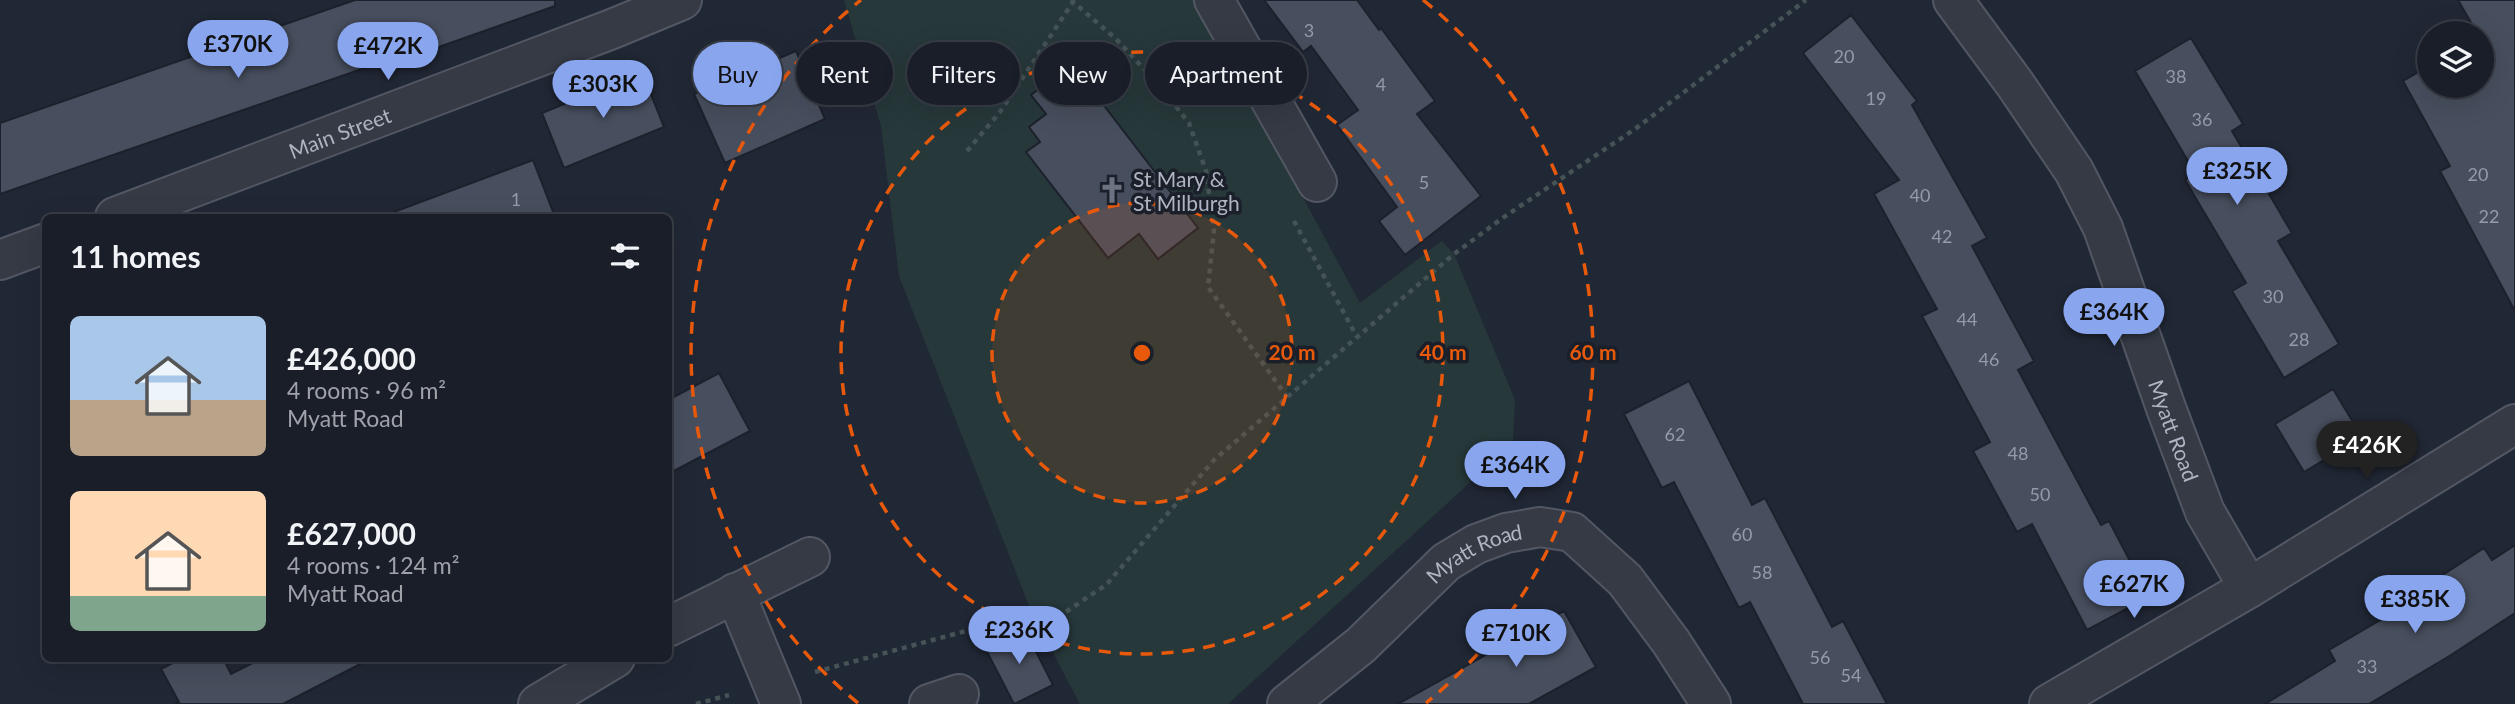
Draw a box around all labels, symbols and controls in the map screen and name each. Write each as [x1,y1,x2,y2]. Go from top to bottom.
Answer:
house number: 3 [1304,19,1314,41]
pin: £370K [189,20,287,80]
map controls [2417,21,2494,98]
button: layers [2417,21,2494,98]
pin: £472K [339,22,437,82]
text: £370K [203,29,273,57]
text: £472K [353,31,423,59]
chip: Buy [693,42,782,105]
chip: Rent [796,42,893,105]
chip: Filters [907,42,1020,105]
chip: New [1034,42,1131,105]
chip: Apartment [1145,42,1307,105]
house number: 20 [1834,45,1854,67]
pin: £303K [554,60,652,120]
house number: 38 [2166,65,2186,87]
text: £303K [568,69,638,97]
house number: 4 [1376,73,1386,95]
house number: 19 [1866,87,1886,109]
street label: Main Street [285,101,394,163]
house number: 36 [2192,108,2212,130]
pin: £325K [2188,148,2286,207]
text: £325K [2202,156,2272,184]
house number: 20 [2468,163,2488,185]
place label: St Mary & St Milburgh [1133,166,1240,215]
house number: 5 [1419,171,1429,193]
church icon: St Mary & St Milburgh [1097,175,1127,205]
house number: 40 [1910,184,1930,206]
house number: 1 [511,188,521,210]
house number: 22 [2479,205,2499,227]
house number: 42 [1932,225,1952,247]
icon: filters [606,237,644,275]
text: 11 homes [70,238,201,274]
house number: 30 [2263,285,2283,307]
pin: £364K [2065,288,2163,348]
text: £364K [2079,297,2149,325]
house number: 44 [1957,308,1977,330]
house number: 28 [2289,328,2309,350]
text: 20 m [1268,339,1316,364]
text: 40 m [1419,339,1467,364]
text: 60 m [1569,339,1617,364]
text: £426,000 [287,340,416,376]
centre of rings [1130,341,1154,365]
icon: home [126,344,210,428]
house number: 46 [1979,348,1999,370]
text: 4 rooms · 96 m² [287,376,446,404]
street label: Myatt Road [2144,376,2205,485]
text: Myatt Road [287,404,404,432]
pin: £426K [2318,421,2416,481]
house number: 62 [1665,423,1685,445]
text: £426K [2332,430,2402,458]
pin: £364K [1466,442,1564,501]
house number: 48 [2008,442,2028,464]
text: £364K [1480,450,1550,478]
house number: 50 [2030,483,2050,505]
text: £627,000 [287,515,416,551]
street label: Myatt Road [1420,518,1524,588]
icon: home [126,519,210,603]
house number: 60 [1732,523,1752,545]
text: 4 rooms · 124 m² [287,551,459,579]
pin: £627K [2085,560,2183,620]
house number: 58 [1752,561,1772,583]
text: £627K [2099,569,2169,597]
pin: £385K [2366,576,2464,635]
text: Myatt Road [287,579,404,607]
text: £385K [2380,584,2450,612]
pin: £236K [970,606,1068,666]
pin: £710K [1467,610,1565,669]
text: £236K [984,615,1054,643]
text: £710K [1481,618,1551,646]
house number: 56 [1810,646,1830,668]
house number: 33 [2357,655,2377,677]
house number: 54 [1841,664,1861,686]

